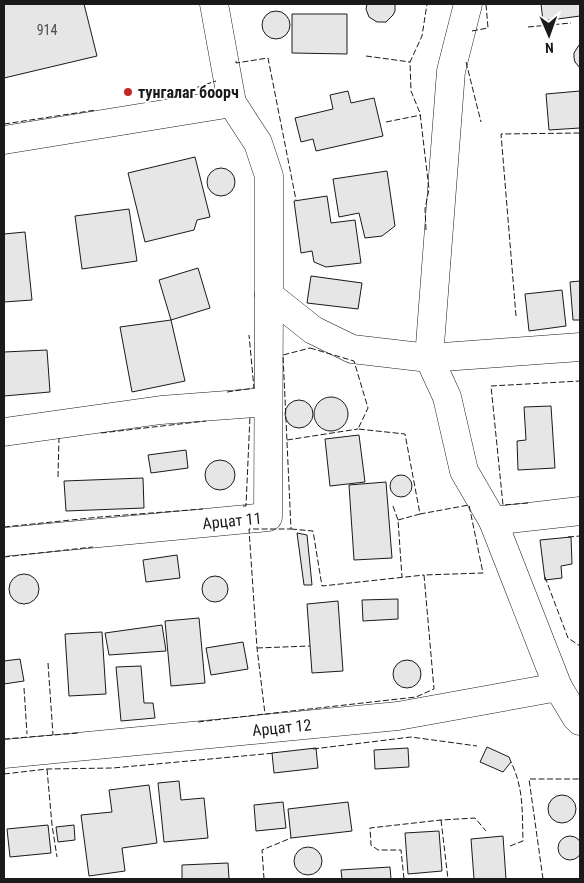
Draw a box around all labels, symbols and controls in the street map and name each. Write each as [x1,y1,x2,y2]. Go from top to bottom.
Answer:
north arrow [524,10,574,60]
house number: 914 [37,22,57,38]
text: N [545,40,554,56]
place label: тунгалаг боорч [138,83,239,102]
marker: тунгалаг боорч [122,86,134,98]
street label: Арцат 11 [202,508,262,533]
street label: Арцат 12 [251,715,312,740]

